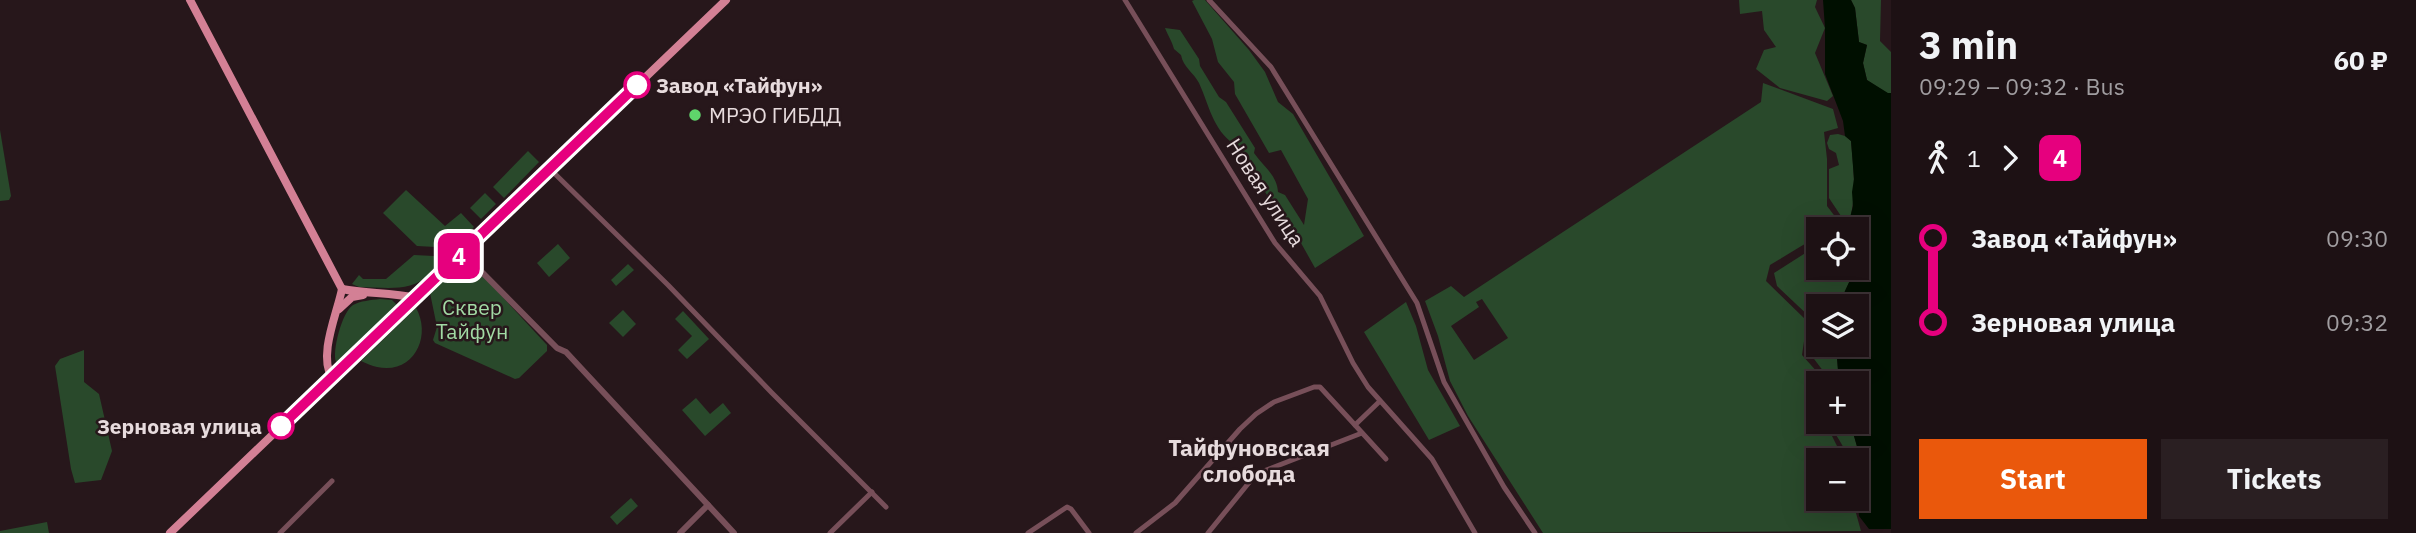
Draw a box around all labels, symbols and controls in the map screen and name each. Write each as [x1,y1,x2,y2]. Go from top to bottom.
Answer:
text: 3 min [1919,20,2018,69]
text: 60 ₽ [2333,43,2388,77]
place label: Завод «Тайфун» [656,71,822,99]
text: 09:29 – 09:32 · Bus [1919,71,2125,101]
marker: Завод «Тайфун» [624,72,650,98]
place label: МРЭО ГИБДД [709,101,841,129]
marker: МРЭО ГИБДД [687,107,703,123]
street label: Новая улица [1221,132,1311,252]
icon: walk [1919,139,1957,177]
icon: forward [1991,139,2029,177]
text: 4 [2053,142,2067,174]
text: 1 [1967,143,1981,173]
map controls [1806,217,1869,511]
button: locate [1806,217,1869,280]
text: Завод «Тайфун» [1971,221,2177,255]
text: 09:30 [2326,223,2388,253]
line badge: 4 [436,233,482,279]
text: 4 [452,240,466,272]
park label: Сквер Тайфун [436,293,508,345]
button: layers [1806,294,1869,357]
text: Зерновая улица [1971,305,2175,339]
text: 09:32 [2326,307,2388,337]
button: + [1806,371,1869,434]
place label: Зерновая улица [97,412,262,440]
marker: Зерновая улица [268,413,294,439]
district label: Тайфуновская слобода [1168,432,1330,488]
button: Start [1919,439,2147,519]
button: Tickets [2161,439,2388,519]
button: − [1806,448,1869,511]

